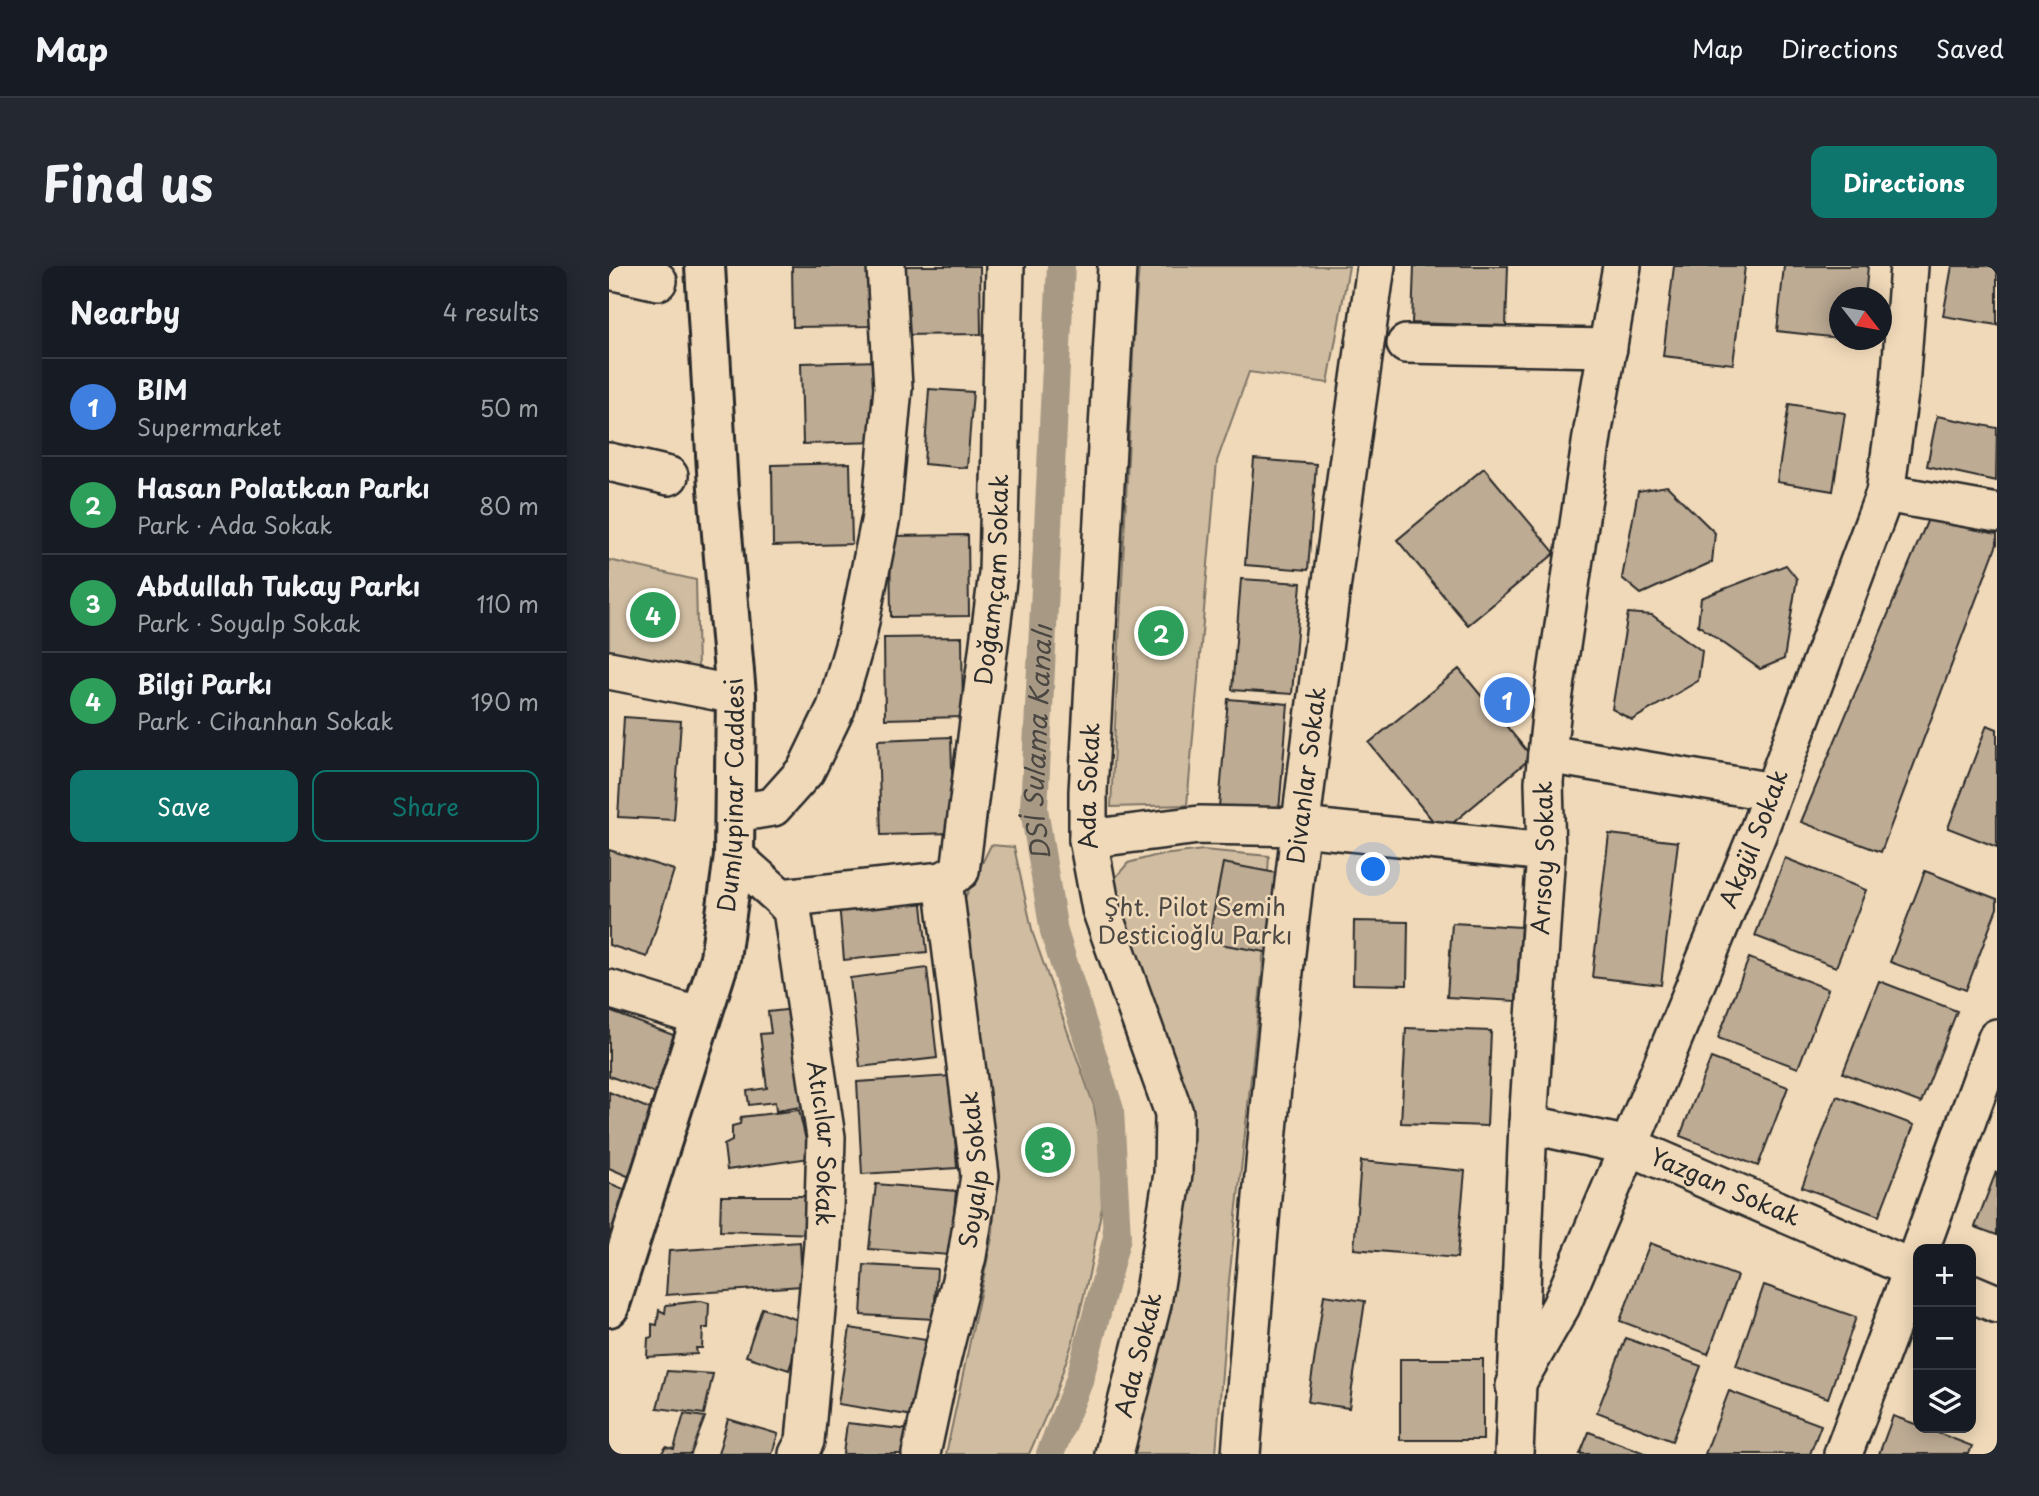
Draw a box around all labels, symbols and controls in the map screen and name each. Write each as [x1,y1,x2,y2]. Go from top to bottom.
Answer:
text: Map [35,23,108,73]
text: Map [1692,30,1743,66]
text: Directions [1781,30,1898,66]
text: Saved [1936,30,2004,66]
text: Find us [42,145,213,219]
button: Directions [1811,146,1997,218]
north arrow [1829,287,1892,350]
text: Nearby [70,289,180,334]
text: 4 results [443,294,539,329]
text: BIM [137,370,188,409]
text: 1 [88,390,99,425]
text: 50 m [479,390,539,425]
text: Supermarket [137,409,281,444]
text: Hasan Polatkan Parkı [137,468,430,507]
street label: Doğamçam Sokak [964,473,1016,687]
text: 2 [85,488,101,523]
text: 80 m [479,488,539,523]
text: Park · Ada Sokak [137,507,333,542]
text: Abdullah Tukay Parkı [137,566,420,605]
text: 3 [85,586,101,621]
text: 110 m [477,586,539,621]
pin: 4 [630,589,676,641]
text: Park · Soyalp Sokak [137,605,361,640]
pin: 2 [1138,607,1184,659]
water label: DSİ Sulama Kanalı [1013,623,1061,863]
text: Bilgi Parkı [137,664,272,703]
pin: 1 [1484,674,1530,726]
street label: Dumlupinar Caddesi [707,677,752,914]
text: 4 [85,684,101,719]
text: 190 m [471,684,539,719]
street label: Divanlar Sokak [1276,684,1334,866]
text: Park · Cihanhan Sokak [137,703,394,738]
street label: Ada Sokak [1067,721,1108,854]
street label: Akgül Sokak [1709,763,1796,913]
button: Save [70,770,298,842]
button: Share [312,770,539,842]
street label: Arısoy Sokak [1521,780,1562,936]
your location [1356,852,1390,886]
park label: Şht. Pilot Semih Desticioğlu Parkı [1098,888,1292,952]
street label: Atıcılar Sokak [799,1058,846,1227]
street label: Soyalp Sokak [948,1090,997,1251]
pin: 3 [1025,1124,1071,1176]
street label: Yazgan Sokak [1645,1137,1807,1234]
map controls [1913,1244,1976,1433]
button: + [1913,1244,1976,1307]
street label: Ada Sokak [1104,1290,1170,1421]
button: − [1913,1307,1976,1370]
button: layers [1913,1370,1976,1433]

